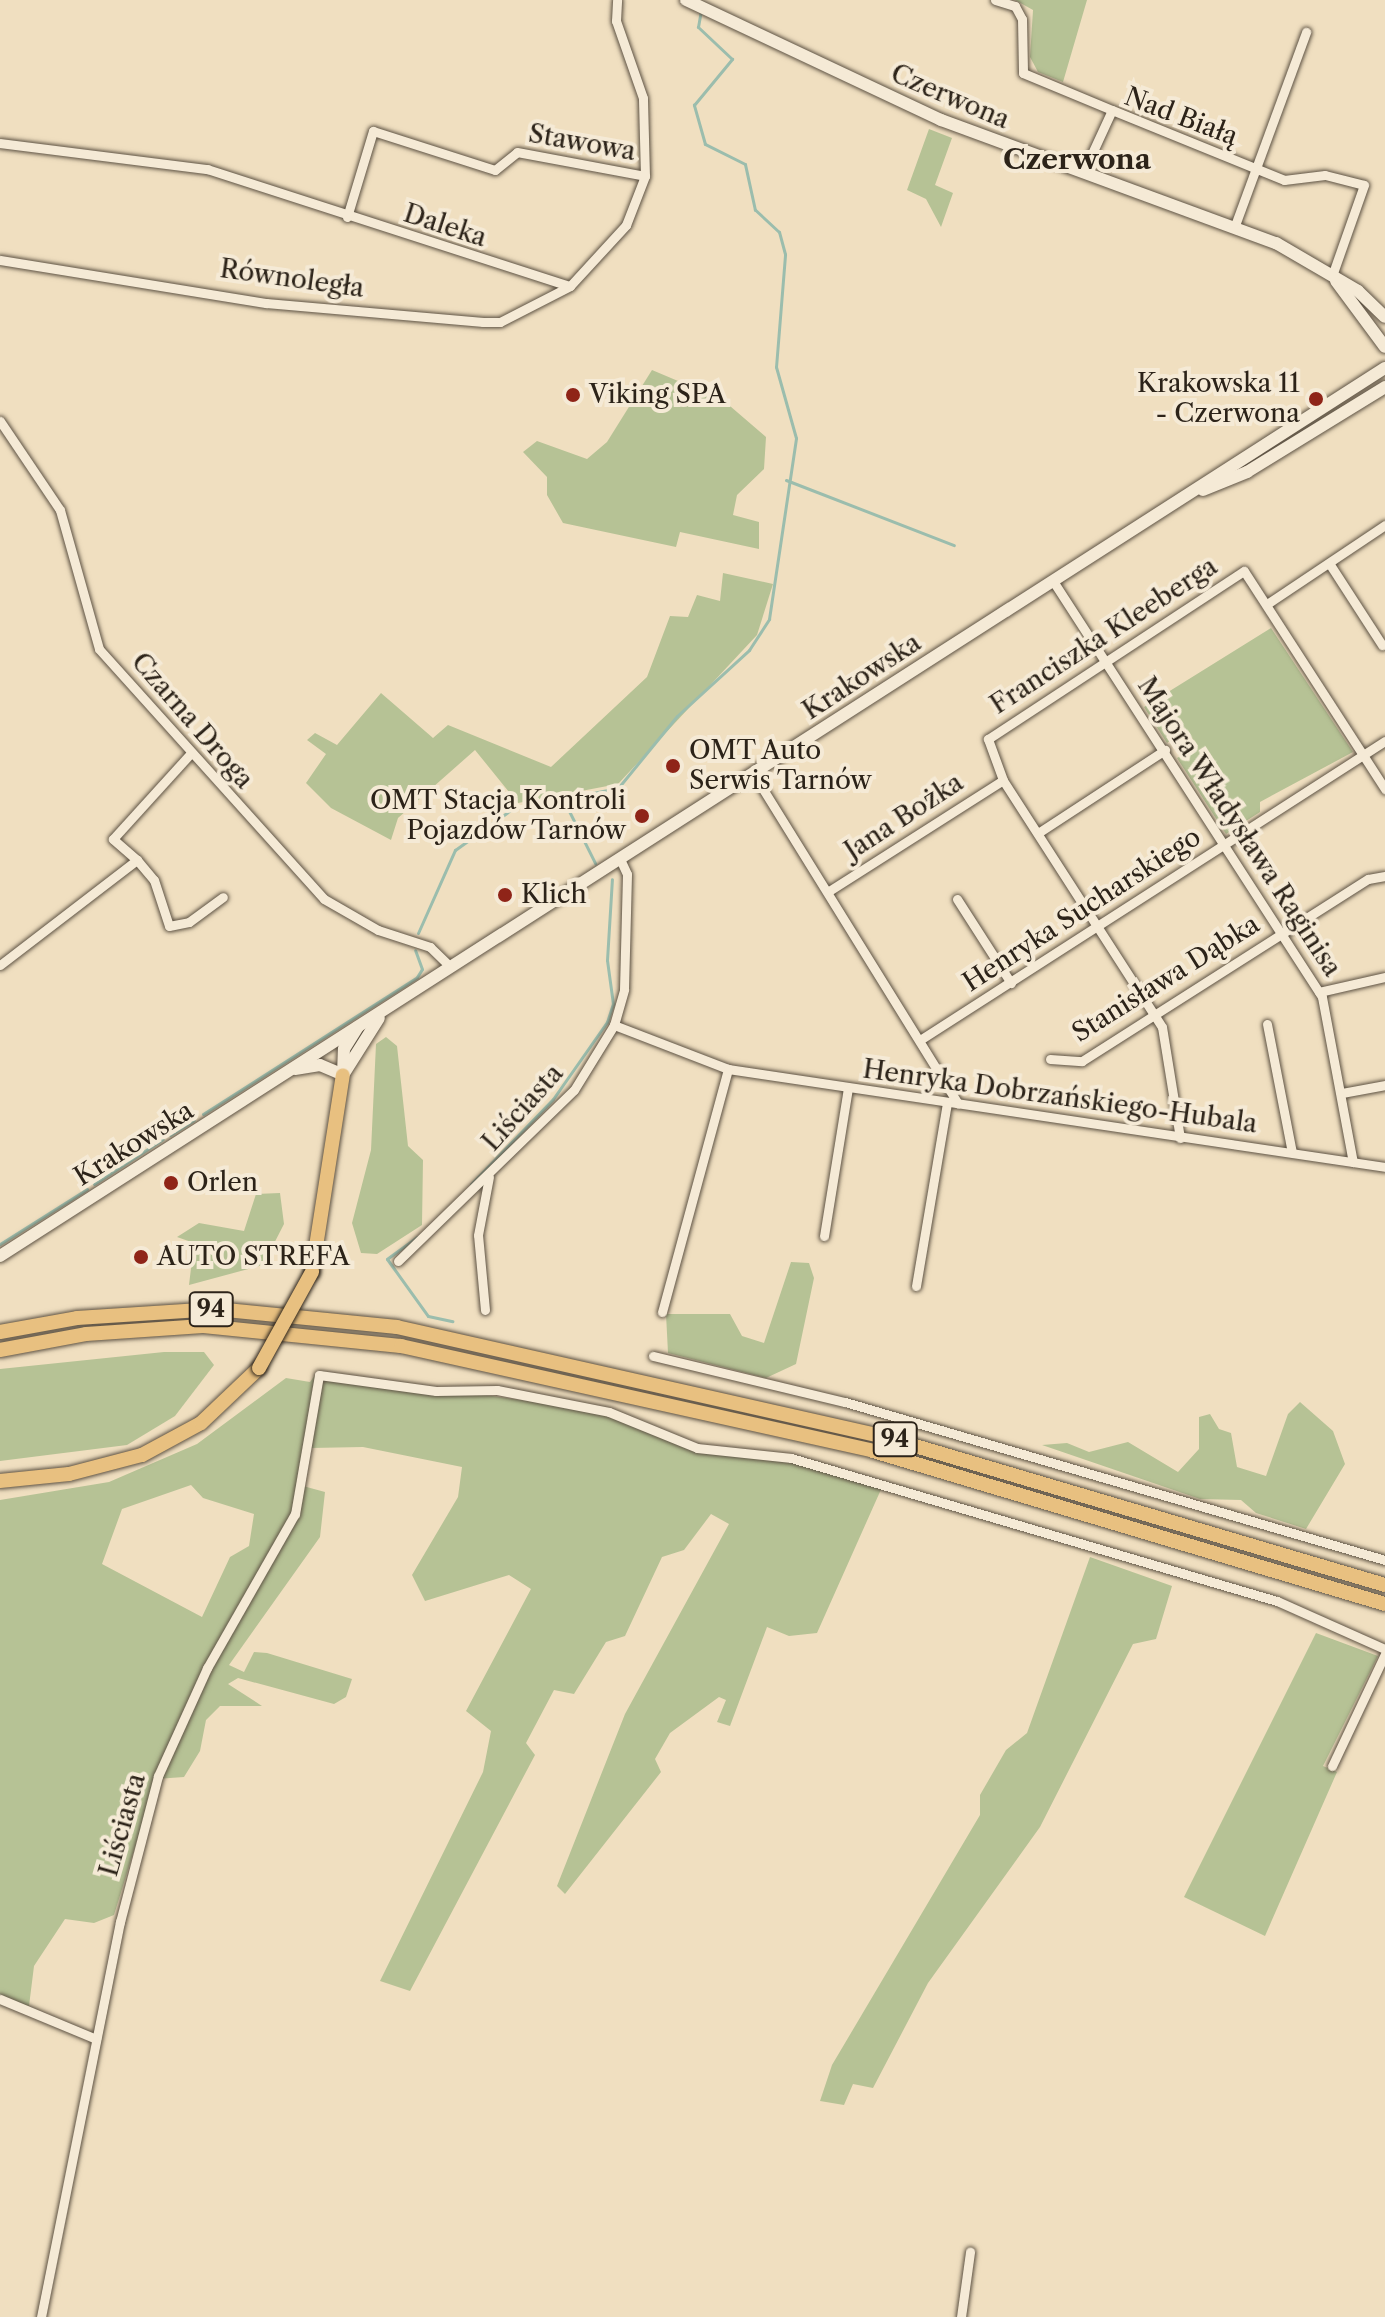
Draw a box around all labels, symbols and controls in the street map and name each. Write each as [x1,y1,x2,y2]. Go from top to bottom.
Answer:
street label: Czerwona [886,58,1014,136]
street label: Nad Białą [1120,81,1242,153]
street label: Stawowa [526,118,638,168]
district label: Czerwona [1003,142,1151,176]
street label: Daleka [400,198,490,254]
street label: Równoległa [218,253,366,305]
place label: Krakowska 11 - Czerwona [1137,368,1300,430]
place label: Viking SPA [589,379,726,411]
marker: Viking SPA [564,386,582,404]
marker: Krakowska 11 - Czerwona [1307,390,1325,408]
street label: Franciszka Kleeberga [985,551,1223,721]
street label: Krakowska [797,627,927,727]
street label: Czarna Droga [124,647,260,795]
street label: Majora Władysława Raginisa [1130,671,1348,983]
place label: OMT Auto Serwis Tarnów [689,735,872,796]
marker: OMT Auto Serwis Tarnów [664,757,682,775]
street label: Jana Bożka [839,767,969,867]
place label: OMT Stacja Kontroli Pojazdów Tarnów [369,785,626,846]
marker: OMT Stacja Kontroli Pojazdów Tarnów [633,807,651,825]
street label: Henryka Sucharskiego [957,821,1207,999]
place label: Klich [521,879,587,911]
marker: Klich [496,886,514,904]
street label: Stanisława Dąbka [1067,909,1265,1049]
street label: Henryka Dobrzańskiego-Hubala [861,1054,1259,1140]
street label: Liściasta [476,1058,570,1158]
street label: Krakowska [69,1095,199,1193]
place label: Orlen [187,1167,258,1199]
marker: Orlen [162,1174,180,1192]
place label: AUTO STREFA [157,1241,350,1273]
marker: AUTO STREFA [132,1248,150,1266]
road number: 94 [187,1289,235,1329]
road number: 94 [871,1419,919,1459]
street label: Liściasta [93,1770,153,1880]

